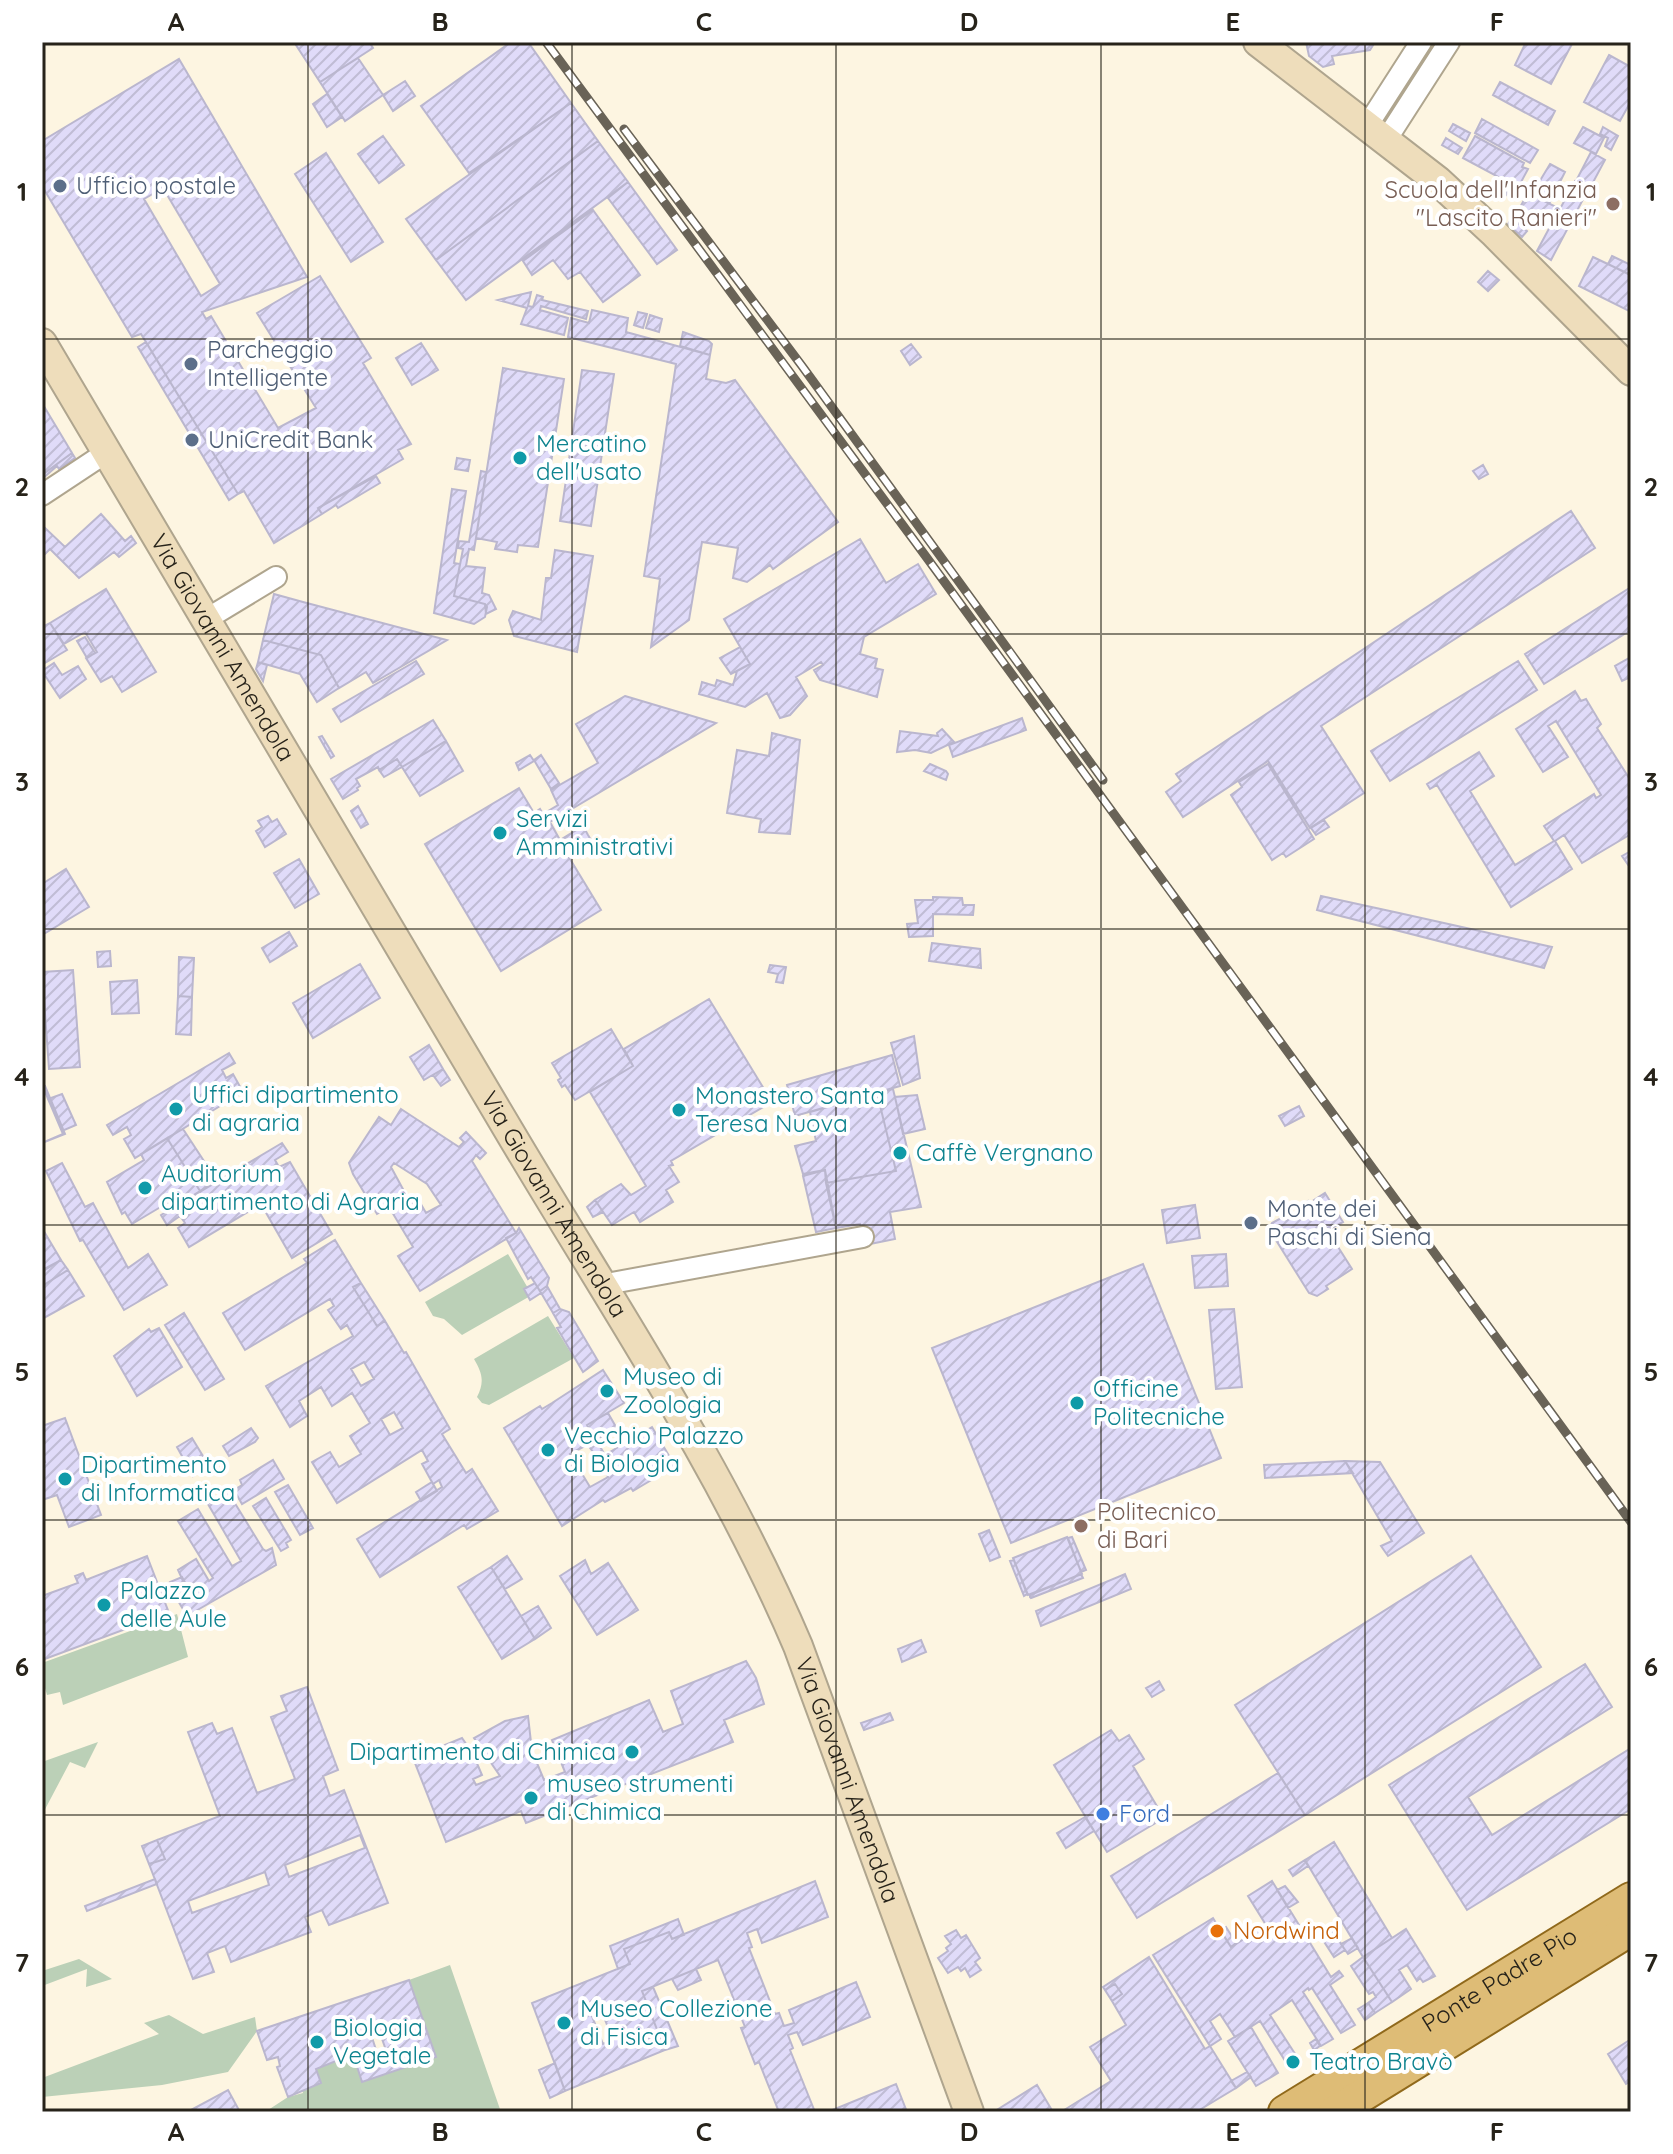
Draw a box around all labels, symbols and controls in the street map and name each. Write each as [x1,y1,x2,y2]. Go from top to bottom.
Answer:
text: A [168,5,185,38]
text: B [431,5,449,38]
text: C [696,5,712,38]
text: D [960,5,978,38]
text: E [1226,5,1240,38]
text: F [1490,5,1504,38]
place label: Ufficio postale [76,170,236,200]
place label: Scuola dell'Infanzia "Lascito Ranieri" [1384,174,1597,232]
text: 1 [17,175,27,208]
text: 1 [1646,175,1656,208]
marker: Ufficio postale [51,177,69,195]
marker: Scuola dell'Infanzia "Lascito Ranieri" [1604,195,1622,213]
place label: Parcheggio Intelligente [207,334,334,392]
marker: Parcheggio Intelligente [182,355,200,373]
place label: UniCredit Bank [208,424,373,454]
place label: Mercatino dell'usato [536,428,647,486]
marker: UniCredit Bank [183,431,201,449]
marker: Mercatino dell'usato [511,449,529,467]
text: 2 [15,470,29,503]
text: 2 [1644,470,1658,503]
street label: Via Giovanni Amendola [144,528,302,766]
text: 3 [15,765,29,798]
text: 3 [1644,765,1658,798]
place label: Servizi Amministrativi [516,803,673,861]
marker: Servizi Amministrativi [491,824,509,842]
text: 4 [14,1060,30,1093]
text: 4 [1643,1060,1659,1093]
place label: Uffici dipartimento di agraria [192,1079,399,1137]
place label: Monastero Santa Teresa Nuova [695,1080,885,1138]
street label: Via Giovanni Amendola [475,1085,635,1323]
marker: Uffici dipartimento di agraria [167,1100,185,1118]
marker: Monastero Santa Teresa Nuova [670,1101,688,1119]
place label: Caffè Vergnano [916,1137,1093,1167]
marker: Caffè Vergnano [891,1144,909,1162]
place label: Auditorium dipartimento di Agraria [161,1158,420,1216]
marker: Auditorium dipartimento di Agraria [136,1179,154,1197]
place label: Monte dei Paschi di Siena [1267,1193,1432,1251]
marker: Monte dei Paschi di Siena [1242,1214,1260,1232]
text: 5 [15,1355,29,1388]
text: 5 [1644,1355,1658,1388]
place label: Museo di Zoologia [623,1361,722,1419]
place label: Officine Politecniche [1093,1373,1225,1431]
marker: Museo di Zoologia [598,1382,616,1400]
marker: Officine Politecniche [1068,1394,1086,1412]
place label: Vecchio Palazzo di Biologia [564,1420,744,1478]
marker: Vecchio Palazzo di Biologia [539,1441,557,1459]
place label: Dipartimento di Informatica [81,1449,235,1507]
marker: Dipartimento di Informatica [56,1470,74,1488]
place label: Politecnico di Bari [1097,1496,1216,1554]
marker: Politecnico di Bari [1072,1517,1090,1535]
place label: Palazzo delle Aule [120,1575,227,1633]
marker: Palazzo delle Aule [95,1596,113,1614]
text: 6 [15,1650,29,1683]
text: 6 [1644,1650,1658,1683]
street label: Via Giovanni Amendola [789,1653,907,1907]
place label: Dipartimento di Chimica [349,1736,616,1766]
marker: Dipartimento di Chimica [623,1743,641,1761]
place label: museo strumenti di Chimica [547,1768,733,1826]
marker: museo strumenti di Chimica [522,1789,540,1807]
place label: Ford [1119,1798,1170,1828]
marker: Ford [1094,1805,1112,1823]
place label: Nordwind [1233,1915,1340,1945]
street label: Ponte Padre Pio [1416,1920,1582,2038]
marker: Nordwind [1208,1922,1226,1940]
text: 7 [15,1946,29,1979]
text: 7 [1644,1946,1658,1979]
place label: Museo Collezione di Fisica [580,1993,772,2051]
place label: Biologia Vegetale [333,2012,431,2070]
marker: Museo Collezione di Fisica [555,2014,573,2032]
marker: Biologia Vegetale [308,2033,326,2051]
place label: Teatro Bravò [1309,2046,1453,2076]
marker: Teatro Bravò [1284,2053,1302,2071]
text: A [168,2115,185,2148]
text: B [431,2115,449,2148]
text: C [696,2115,712,2148]
text: D [960,2115,978,2148]
text: E [1226,2115,1240,2148]
text: F [1490,2115,1504,2148]

